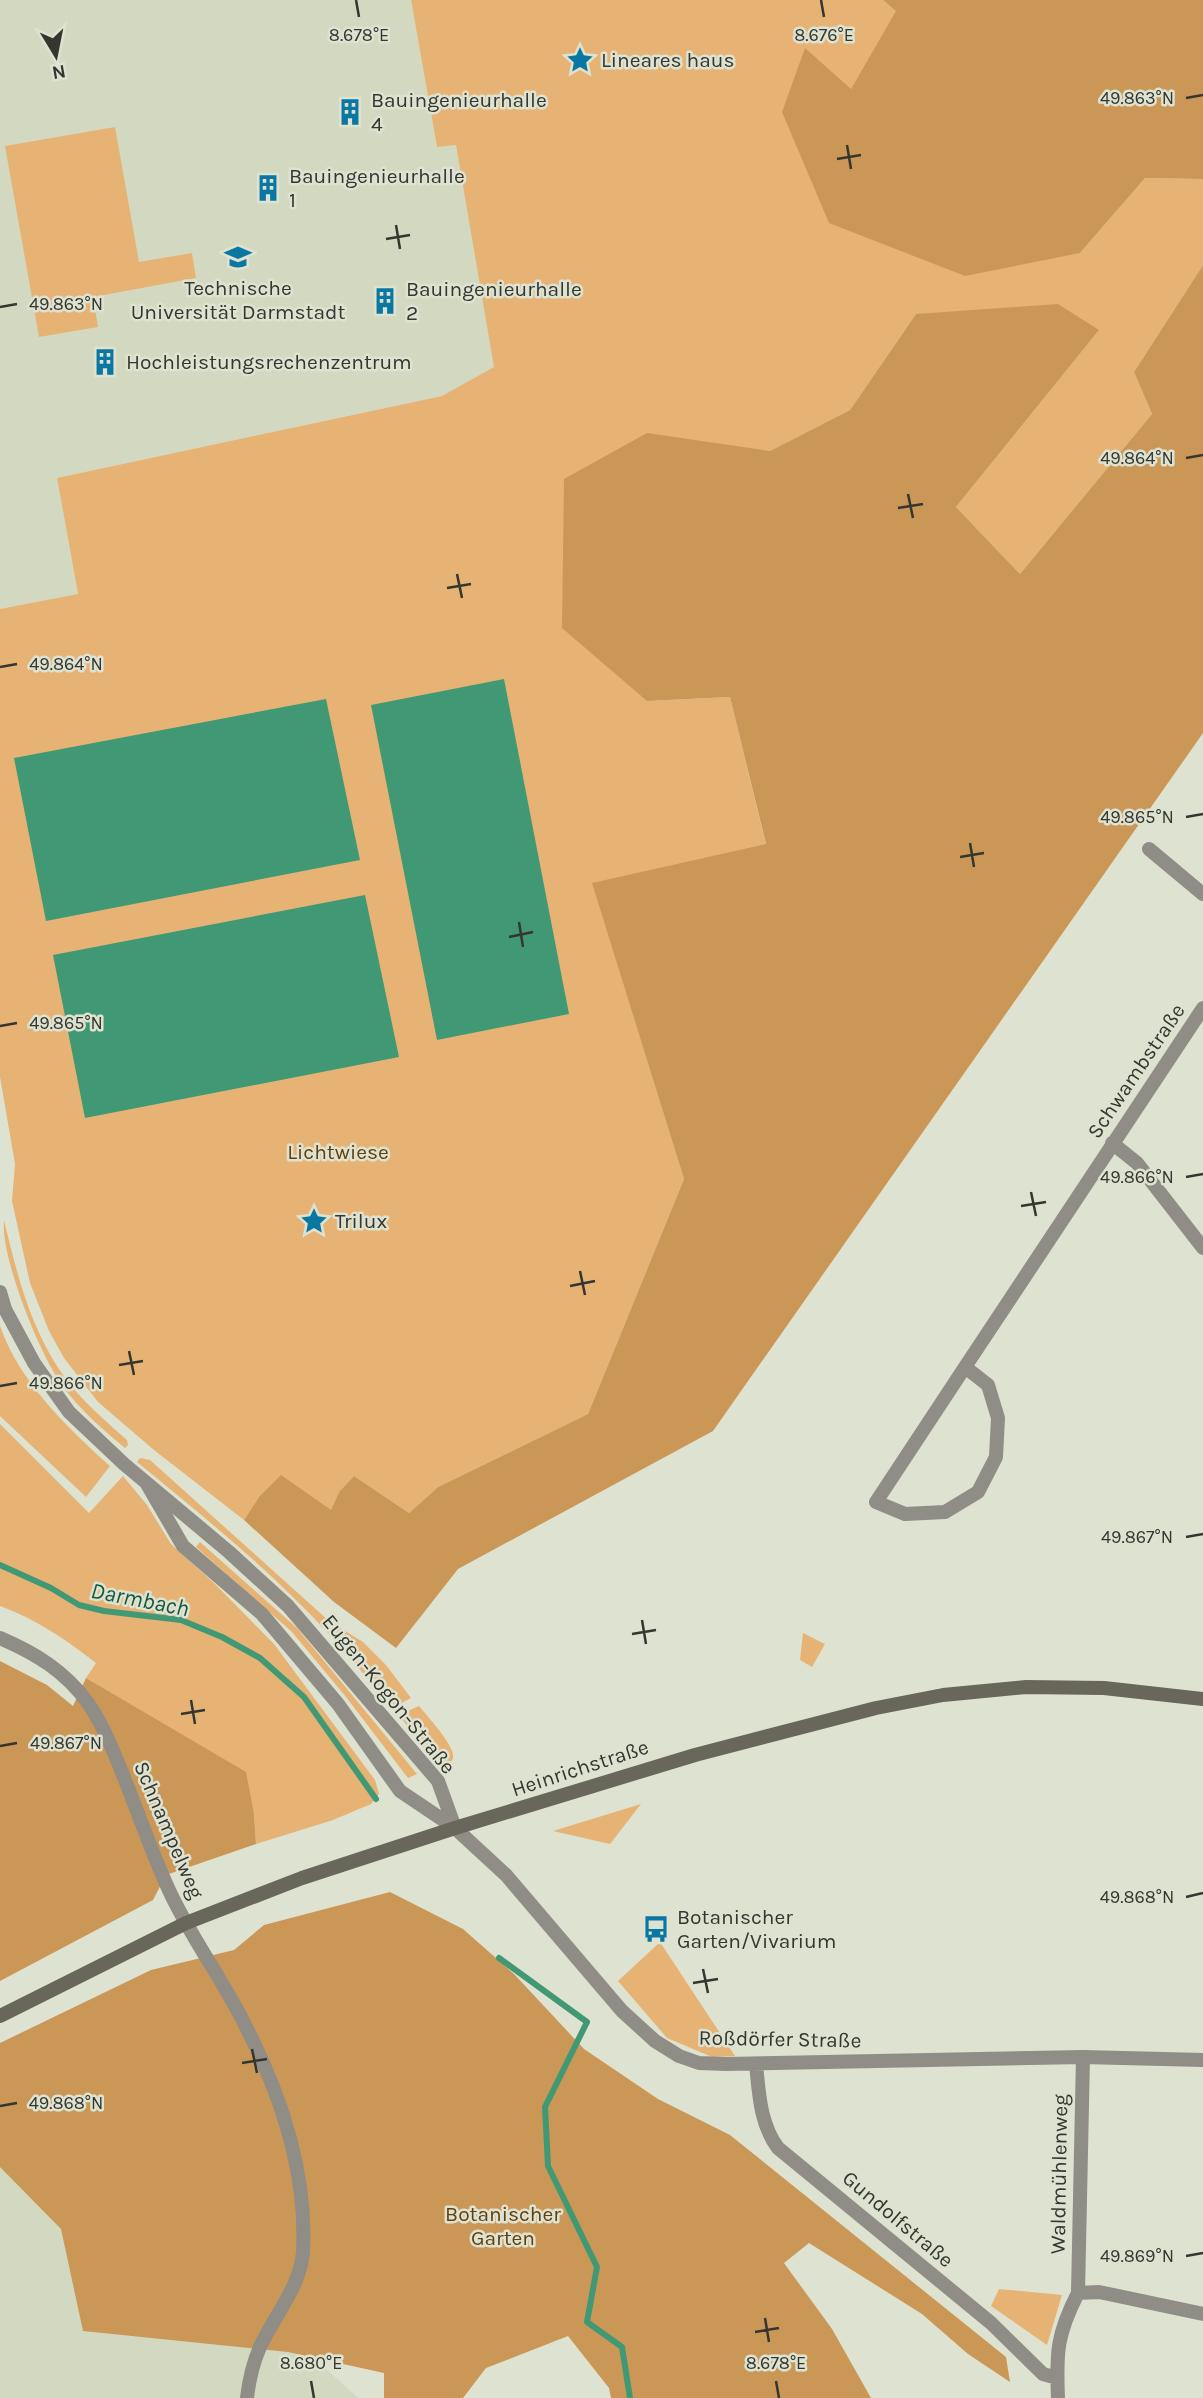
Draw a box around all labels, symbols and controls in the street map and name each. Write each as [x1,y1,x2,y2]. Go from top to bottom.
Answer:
north arrow [21,21,91,91]
text: 8.678°E [329,24,389,46]
text: 8.676°E [794,24,854,46]
place icon: Lineares haus [565,45,595,75]
place label: Lineares haus [601,48,734,72]
text: N [50,60,67,84]
text: 49.863°N [1100,87,1174,109]
place label: Bauingenieurhalle 4 [371,88,547,136]
building icon: Bauingenieurhalle 4 [335,97,365,127]
place label: Bauingenieurhalle 1 [289,164,465,212]
building icon: Bauingenieurhalle 1 [253,173,283,203]
school or university icon: Technische Universität Darmstadt [223,242,253,272]
place label: Technische Universität Darmstadt [131,276,345,324]
place label: Bauingenieurhalle 2 [406,277,582,325]
building icon: Bauingenieurhalle 2 [370,286,400,316]
text: 49.863°N [29,293,103,315]
building icon: Hochleistungsrechenzentrum [90,347,120,377]
place label: Hochleistungsrechenzentrum [126,350,412,374]
text: 49.864°N [1100,447,1174,469]
text: 49.864°N [29,653,103,675]
text: 49.865°N [1100,806,1174,828]
street label: Schwambstraße [1082,999,1190,1143]
text: 49.865°N [29,1012,103,1034]
park label: Lichtwiese [287,1140,389,1164]
text: 49.866°N [1100,1166,1174,1188]
place icon: Trilux [299,1206,329,1236]
place label: Trilux [335,1209,387,1233]
text: 49.866°N [29,1372,103,1394]
text: 49.867°N [1101,1526,1173,1548]
water label: Darmbach [89,1577,191,1622]
street label: Eugen-Kogon-Straße [317,1609,461,1779]
text: 49.867°N [30,1732,102,1754]
street label: Heinrichstraße [508,1735,652,1801]
street label: Schnampelweg [129,1758,209,1902]
text: 49.868°N [1100,1886,1174,1908]
place label: Botanischer Garten/Vivarium [677,1905,836,1953]
bus stop icon: Botanischer Garten/Vivarium [641,1914,671,1944]
street label: Roßdörfer Straße [698,2026,862,2052]
text: 49.868°N [29,2092,103,2114]
street label: Waldmühlenweg [1046,2094,1072,2254]
street label: Gundolfstraße [838,2166,958,2272]
park label: Botanischer Garten [445,2202,561,2250]
text: 49.869°N [1100,2245,1174,2267]
text: 8.680°E [280,2352,342,2374]
text: 8.678°E [746,2352,806,2374]

